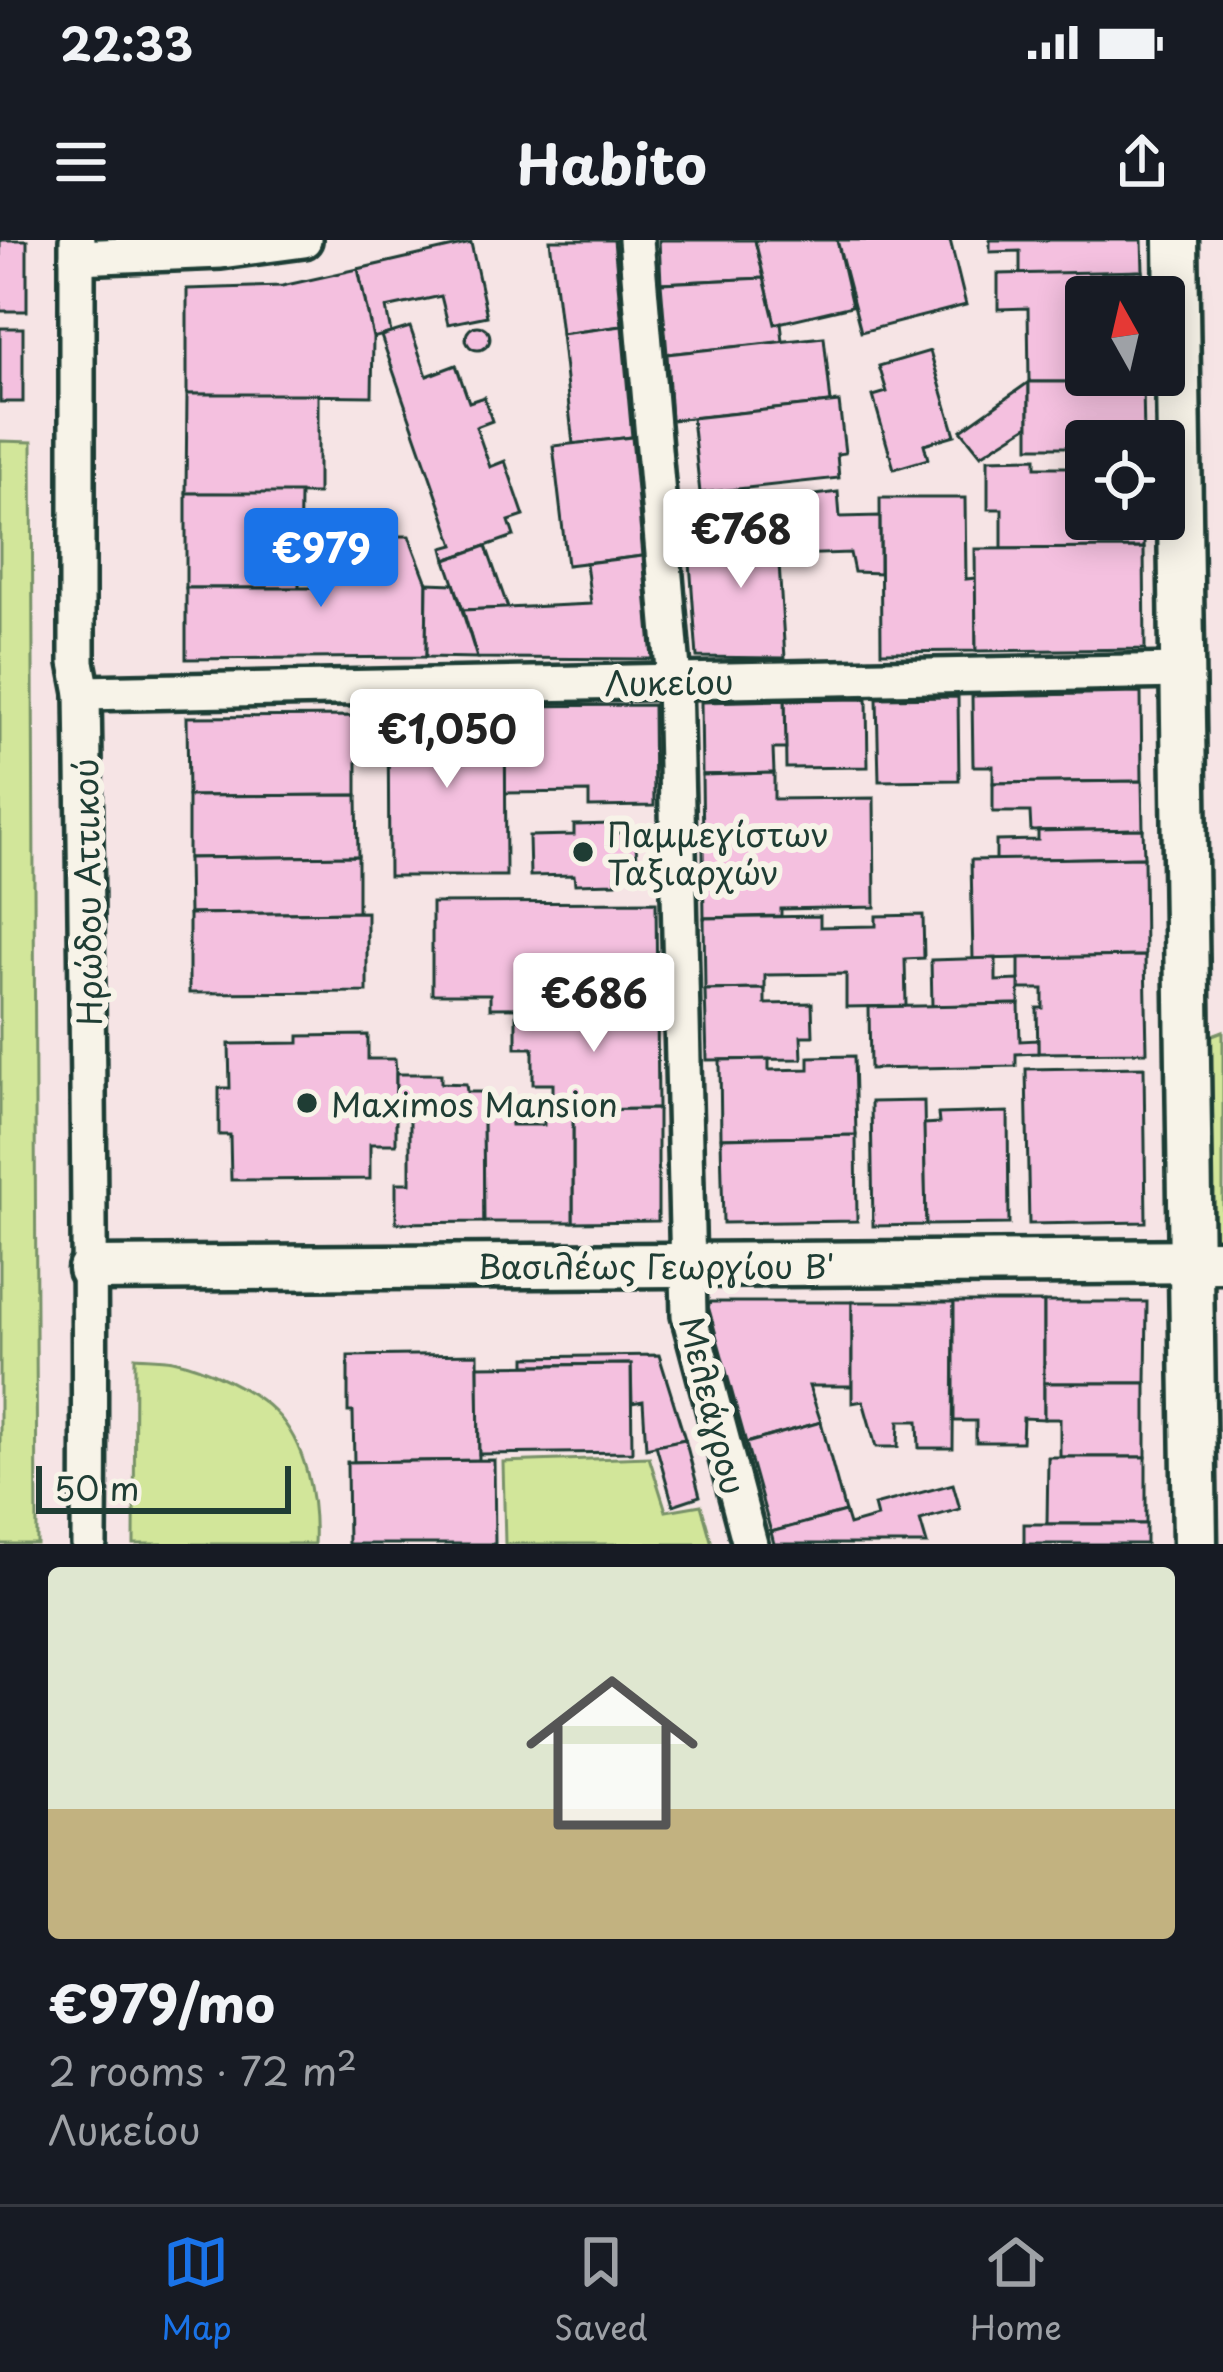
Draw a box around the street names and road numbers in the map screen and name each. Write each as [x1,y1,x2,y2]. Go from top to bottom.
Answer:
street label: Λυκείου [604,655,734,707]
street label: Ηρώδου Αττικού [59,758,113,1026]
street label: Βασιλέως Γεωργίου Β' [477,1240,835,1290]
street label: Μελεάγρου [668,1311,760,1499]

